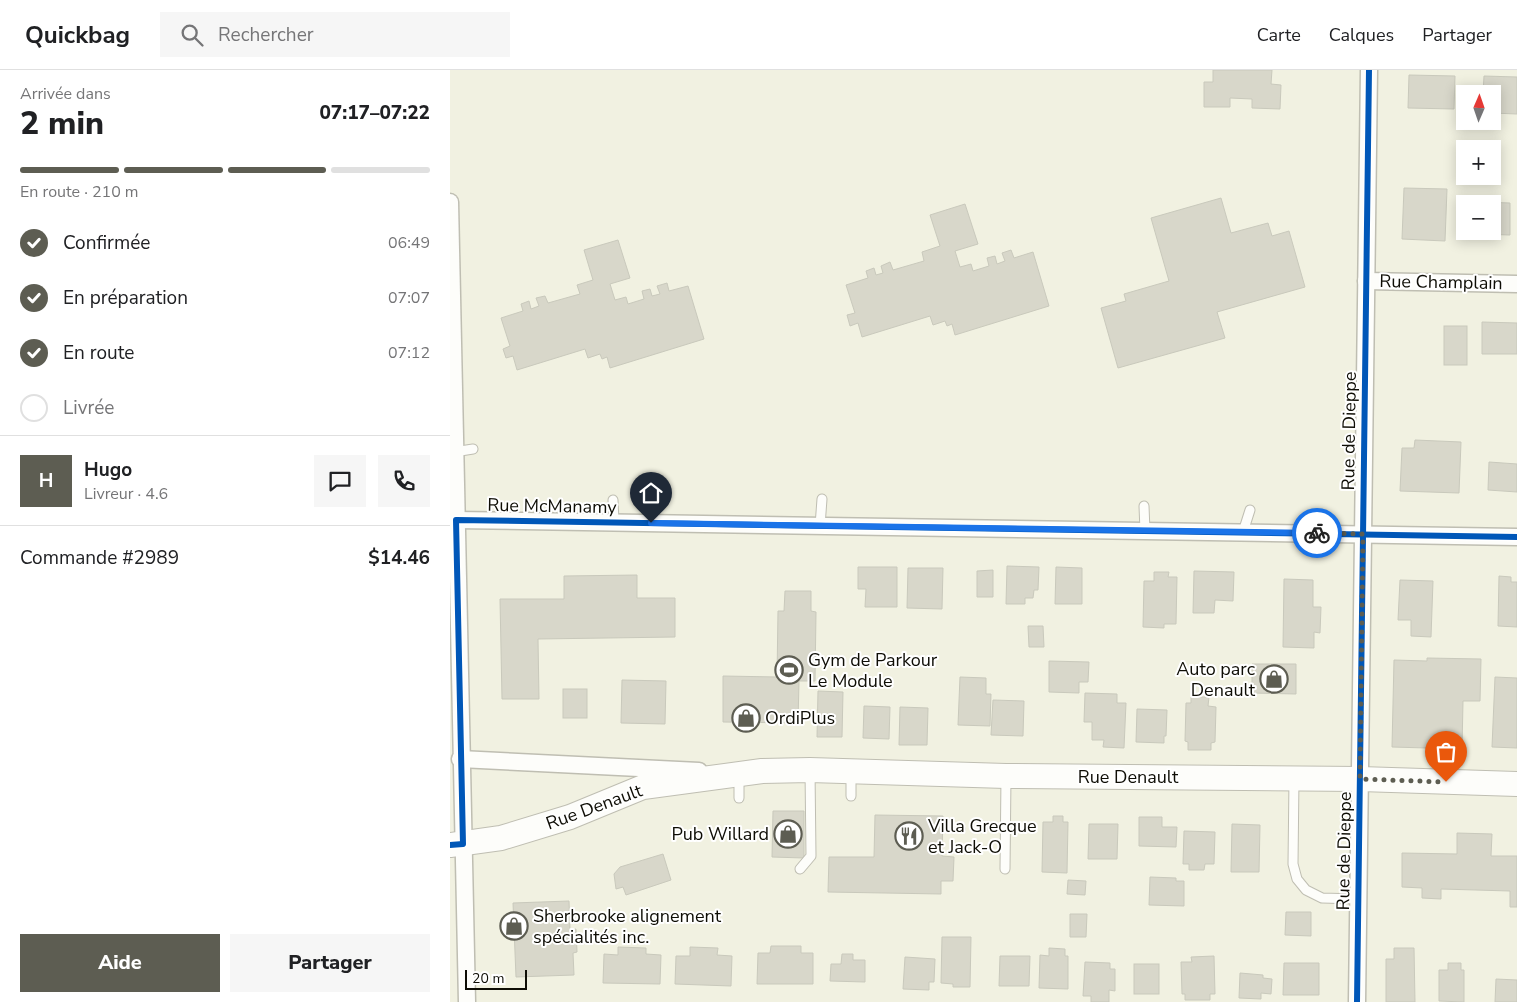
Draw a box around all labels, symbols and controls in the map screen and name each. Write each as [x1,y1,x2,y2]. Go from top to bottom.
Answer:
search box [160,12,510,57]
text: Quickbag [25,19,130,51]
icon: search [178,21,206,49]
text: Rechercher [218,22,314,48]
text: Carte [1257,23,1301,47]
text: Calques [1329,23,1394,47]
text: Partager [1422,23,1492,47]
text: Arrivée dans [20,83,111,105]
north arrow [1456,85,1501,130]
map controls [1456,85,1501,240]
text: 07:17–07:22 [319,100,430,126]
text: 2 min [20,102,104,145]
button: + [1456,140,1501,185]
text: En route · 210 m [20,181,139,203]
button: − [1456,195,1501,240]
icon: check [20,229,48,257]
text: Confirmée [63,230,150,256]
text: 06:49 [388,232,430,254]
street label: Rue Champlain [1379,269,1503,295]
icon: check [20,284,48,312]
text: En préparation [63,285,188,311]
text: 07:07 [388,287,430,309]
icon: check [20,339,48,367]
text: En route [63,340,134,366]
text: 07:12 [388,342,430,364]
street label: Rue de Dieppe [1336,371,1362,491]
text: Livrée [63,395,114,421]
button: chat [314,455,366,507]
button: phone [378,455,430,507]
text: Hugo [84,457,132,483]
text: H [39,468,53,494]
pin [630,472,672,523]
icon: home [637,479,665,507]
text: Livreur · 4.6 [84,483,168,505]
street label: Rue McManamy [487,493,618,519]
courier [1292,508,1342,558]
icon: bike [1303,519,1331,547]
text: Commande #2989 [20,545,179,571]
text: $14.46 [368,545,430,571]
place label: Gym de Parkour Le Module [808,648,938,693]
sports icon: Gym de Parkour Le Module [774,655,804,685]
place label: Auto parc Denault [1176,657,1256,702]
shop icon: Auto parc Denault [1259,664,1289,694]
shop icon: OrdiPlus [731,703,761,733]
place label: OrdiPlus [765,706,835,730]
pin [1425,731,1467,782]
icon: bag [1432,738,1460,766]
street label: Rue Denault [1078,765,1179,789]
street label: Rue Denault [543,778,646,835]
street label: Rue de Dieppe [1331,791,1357,911]
place label: Villa Grecque et Jack-O [927,814,1037,859]
shop icon: Pub Willard [773,819,803,849]
restaurant icon: Villa Grecque et Jack-O [894,821,924,851]
place label: Pub Willard [671,822,769,846]
place label: Sherbrooke alignement spécialités inc. [533,904,722,949]
shop icon: Sherbrooke alignement spécialités inc. [499,911,529,941]
button: Aide [20,934,220,992]
button: Partager [230,934,430,992]
scale bar [465,967,528,990]
text: 20 m [472,969,504,988]

